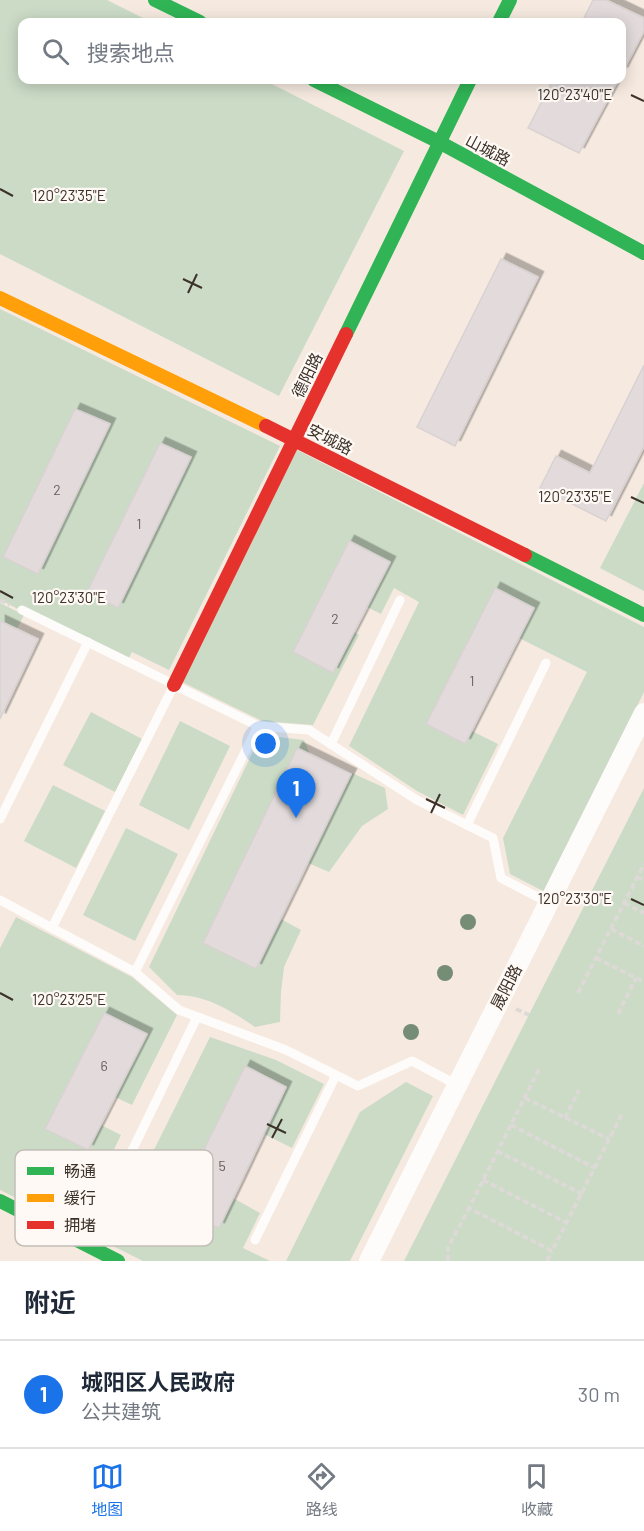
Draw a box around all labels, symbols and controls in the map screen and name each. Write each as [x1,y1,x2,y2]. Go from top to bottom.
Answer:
search box [18,18,626,84]
icon: search [39,35,72,68]
text: 搜索地点 [87,39,175,65]
text: 120°23'40"E [538,85,612,103]
street label: 山城路 [463,130,514,169]
text: 120°23'35"E [32,186,106,204]
street label: 德阳路 [287,349,326,401]
street label: 安城路 [305,419,356,458]
house number: 2 [53,481,61,498]
text: 120°23'35"E [538,487,612,505]
house number: 1 [137,515,141,532]
text: 120°23'30"E [32,588,106,606]
house number: 2 [331,610,339,627]
house number: 1 [470,672,474,689]
your location [251,729,280,758]
pin: 1 [276,768,316,818]
text: 120°23'30"E [538,889,612,907]
street label: 晟阳路 [486,961,525,1012]
text: 120°23'25"E [32,990,106,1008]
house number: 6 [100,1057,108,1074]
legend [15,1150,213,1246]
house number: 5 [218,1157,226,1174]
text: 畅通 [64,1161,96,1180]
text: 缓行 [64,1188,96,1207]
text: 拥堵 [64,1215,96,1234]
text: 附近 [24,1286,76,1317]
text: 城阳区人民政府 [81,1368,235,1394]
text: 1 [40,1382,47,1406]
text: 30 m [578,1382,620,1406]
text: 公共建筑 [81,1399,161,1423]
tab: 地图 [91,1460,124,1520]
tab: 路线 [305,1460,338,1520]
tab: 收藏 [520,1460,553,1520]

